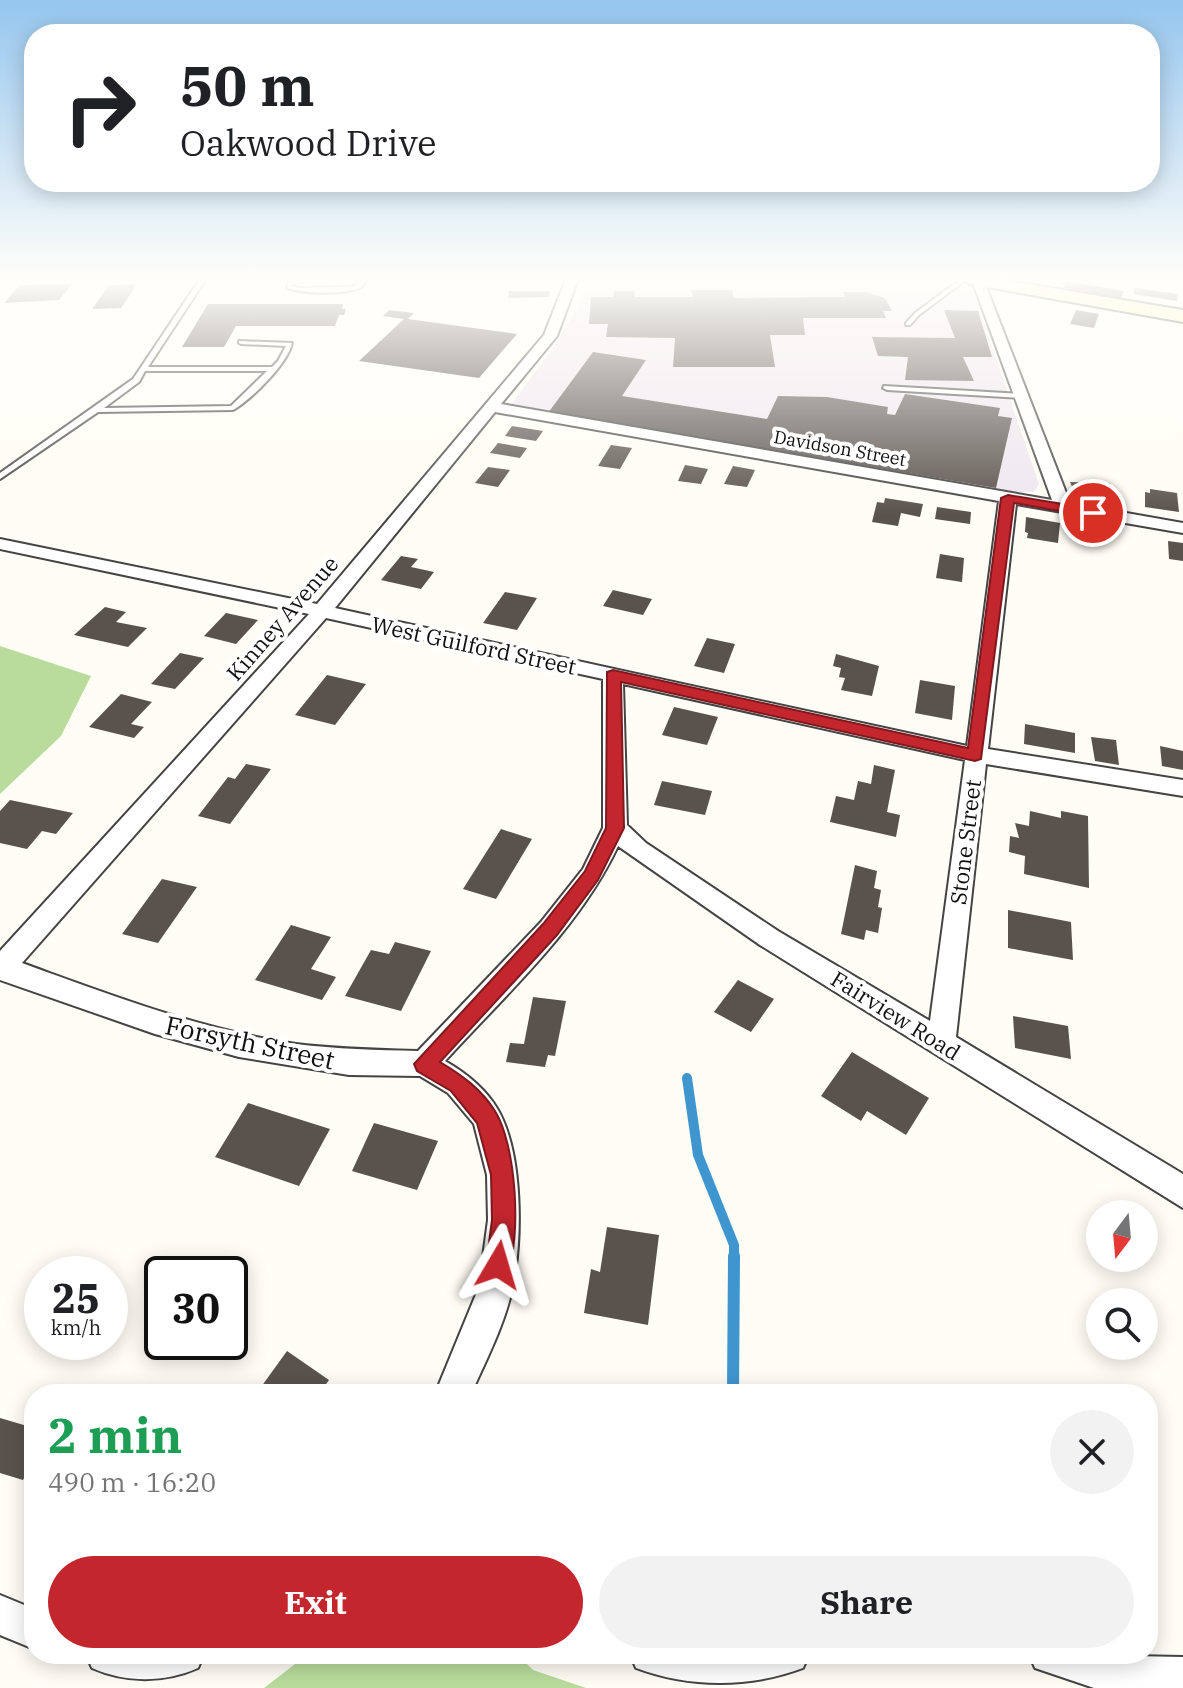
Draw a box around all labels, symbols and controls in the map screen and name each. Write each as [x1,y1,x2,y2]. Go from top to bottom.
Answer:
text: 50 m [180,49,315,121]
icon: right [48,56,152,160]
text: Oakwood Drive [180,119,437,166]
street label: Davidson Street [772,425,908,471]
pin [1059,479,1127,547]
icon: arrive [1071,491,1115,535]
street label: Kinney Avenue [220,549,344,687]
street label: West Guilford Street [369,609,579,681]
street label: Stone Street [943,778,987,906]
street label: Fairview Road [826,964,966,1066]
street label: Forsyth Street [162,1007,338,1077]
north arrow [1086,1200,1158,1272]
map controls [1086,1200,1158,1360]
position arrow [456,1223,540,1307]
speed limit sign: 30 [144,1256,248,1360]
text: 25 [52,1272,100,1324]
button: search [1086,1288,1158,1360]
text: km/h [51,1314,101,1341]
text: 2 min [48,1404,182,1466]
button: close [1050,1410,1134,1494]
text: 490 m · 16:20 [48,1465,216,1499]
button: Exit [48,1556,583,1648]
button: Share [599,1556,1134,1648]

